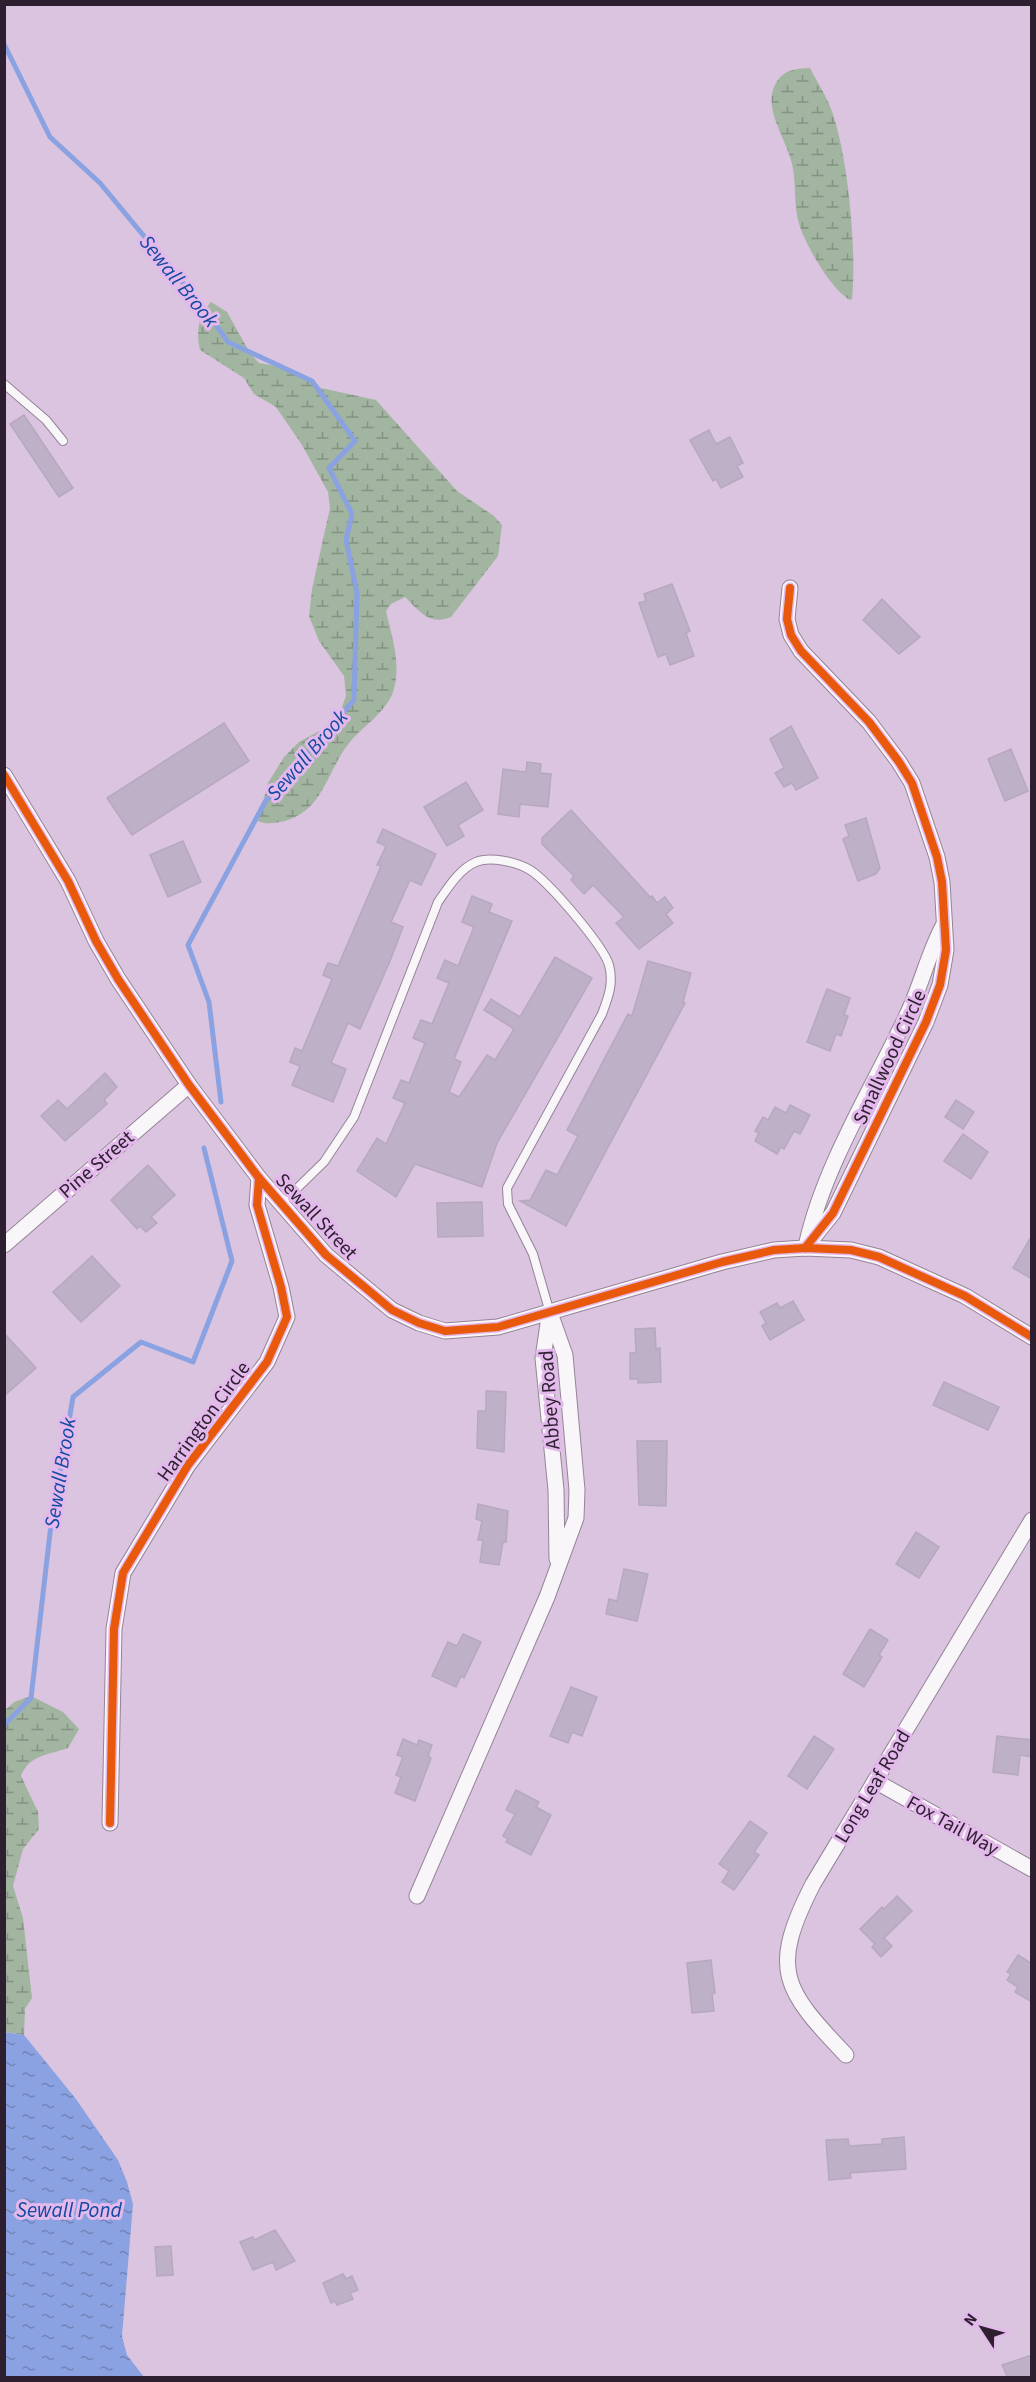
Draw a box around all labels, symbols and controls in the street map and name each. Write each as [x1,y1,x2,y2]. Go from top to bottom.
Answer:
water label: Sewall Brook [132,228,226,335]
water label: Sewall Brook [259,702,356,807]
street label: Smallwood Circle [846,985,933,1129]
street label: Pine Street [53,1124,140,1205]
street label: Sewall Street [269,1167,364,1266]
street label: Abbey Road [533,1349,567,1450]
street label: Harrington Circle [151,1356,257,1487]
water label: Sewall Brook [36,1415,84,1530]
street label: Long Leaf Road [828,1725,918,1848]
street label: Fox Tail Way [901,1789,1004,1863]
water label: Sewall Pond [16,2195,122,2225]
north arrow [952,2298,1012,2358]
text: N [959,2309,983,2331]

